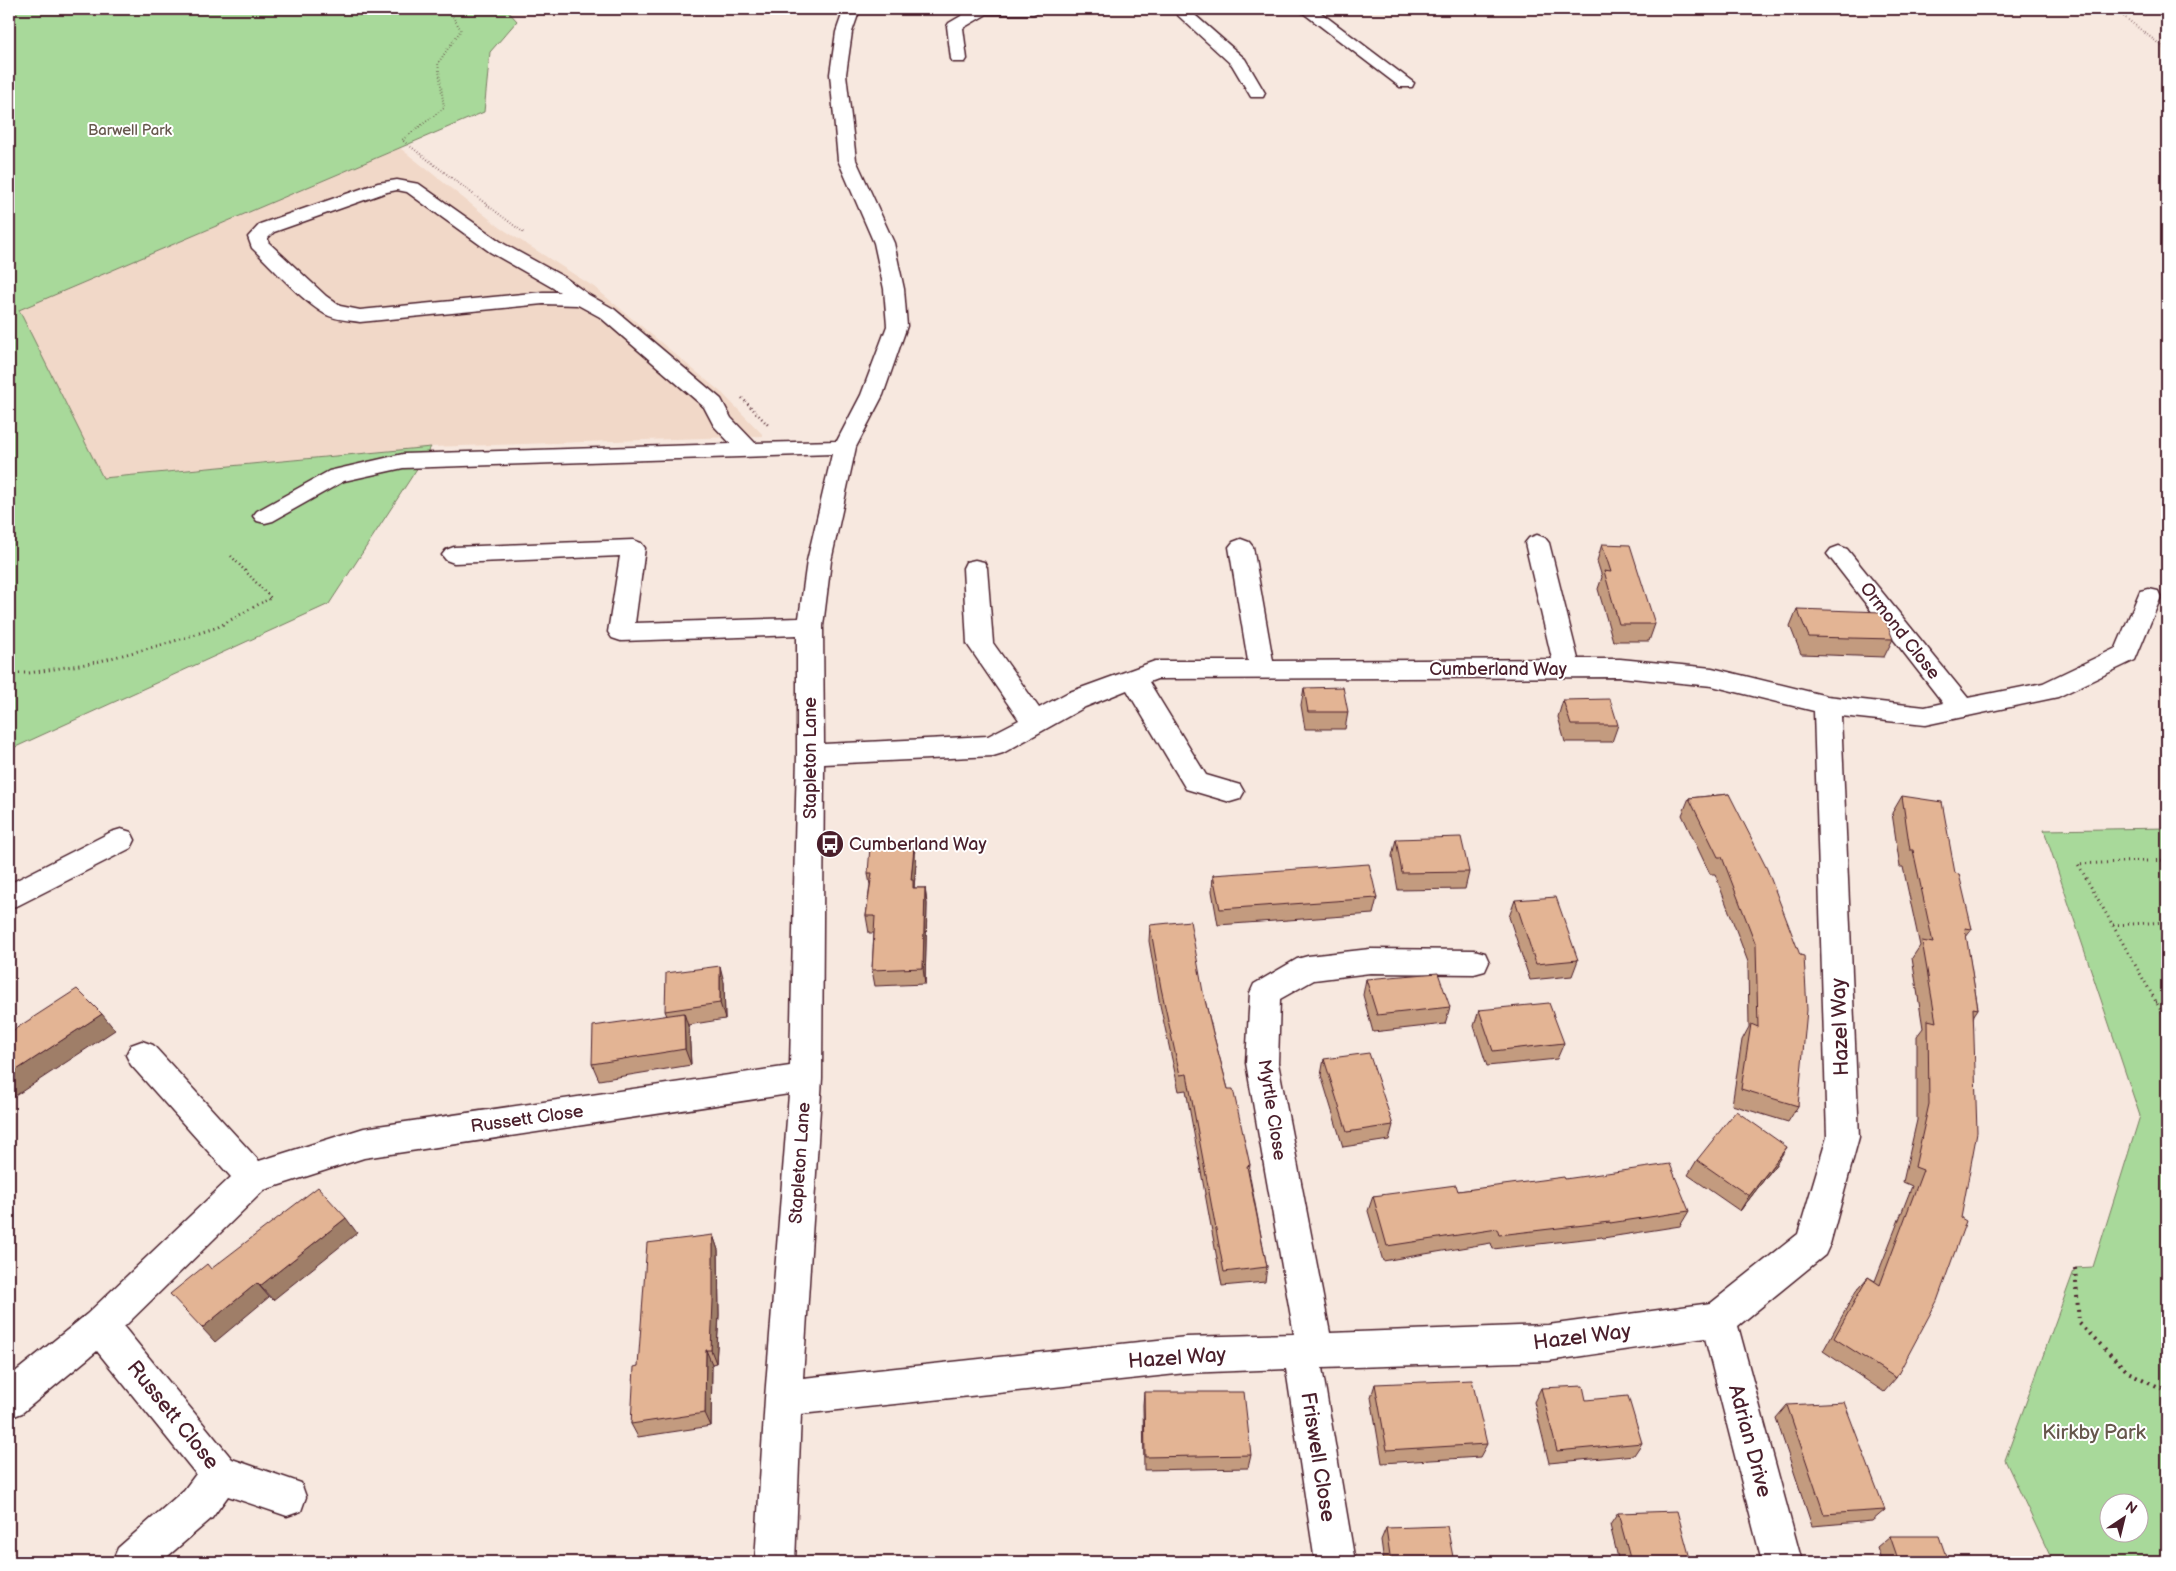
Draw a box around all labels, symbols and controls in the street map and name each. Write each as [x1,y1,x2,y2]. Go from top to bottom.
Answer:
park label: Barwell Park [88,121,173,140]
street label: Ormond Close [1856,578,1945,684]
street label: Cumberland Way [1429,659,1568,680]
street label: Stapleton Lane [800,697,821,819]
bus stop icon: Cumberland Way [815,829,845,859]
place label: Cumberland Way [849,834,987,855]
street label: Hazel Way [1826,977,1854,1077]
street label: Myrtle Close [1254,1058,1290,1162]
street label: Russett Close [469,1101,585,1137]
street label: Stapleton Lane [785,1101,815,1225]
street label: Hazel Way [1532,1319,1633,1355]
street label: Hazel Way [1127,1342,1227,1374]
street label: Russett Close [122,1356,224,1474]
street label: Adrian Drive [1723,1382,1777,1500]
street label: Friswell Close [1295,1390,1341,1524]
park label: Kirkby Park [2042,1420,2147,1445]
north arrow [2098,1494,2148,1544]
text: N [2122,1498,2140,1518]

